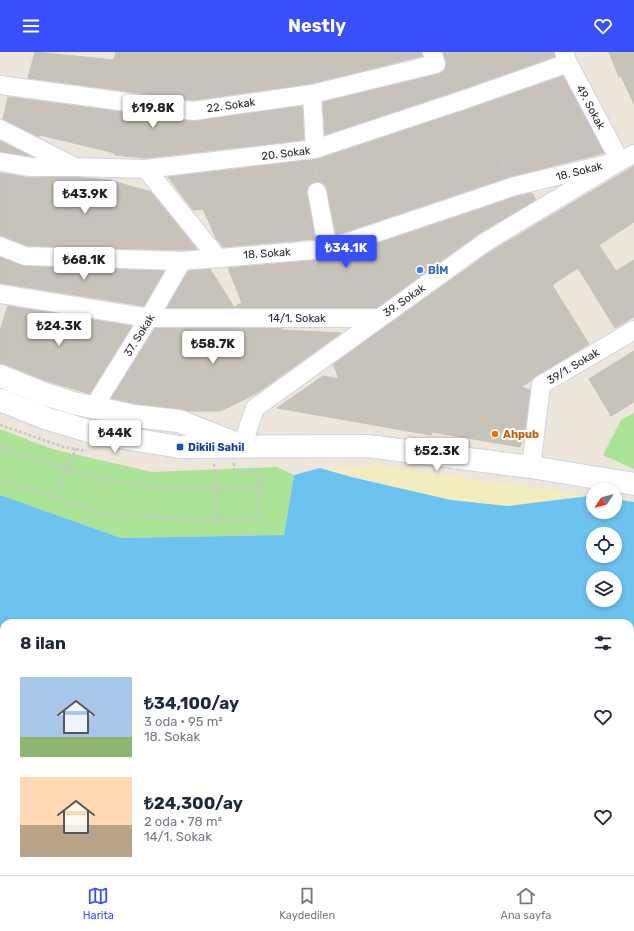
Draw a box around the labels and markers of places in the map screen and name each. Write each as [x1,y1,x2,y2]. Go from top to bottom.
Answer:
pin: ₺19.8K [120,95,186,129]
pin: ₺43.9K [52,181,118,215]
pin: ₺34.1K [313,235,379,269]
pin: ₺68.1K [51,247,117,281]
place label: BİM [428,264,448,277]
marker: BİM [415,265,425,275]
pin: ₺24.3K [26,313,92,347]
pin: ₺58.7K [180,331,246,365]
pin: ₺44K [91,420,139,454]
place label: Ahpub [503,428,539,441]
marker: Ahpub [490,429,500,439]
pin: ₺52.3K [404,438,470,472]
place label: Dikili Sahil [188,441,244,454]
marker: Dikili Sahil [175,442,185,452]

